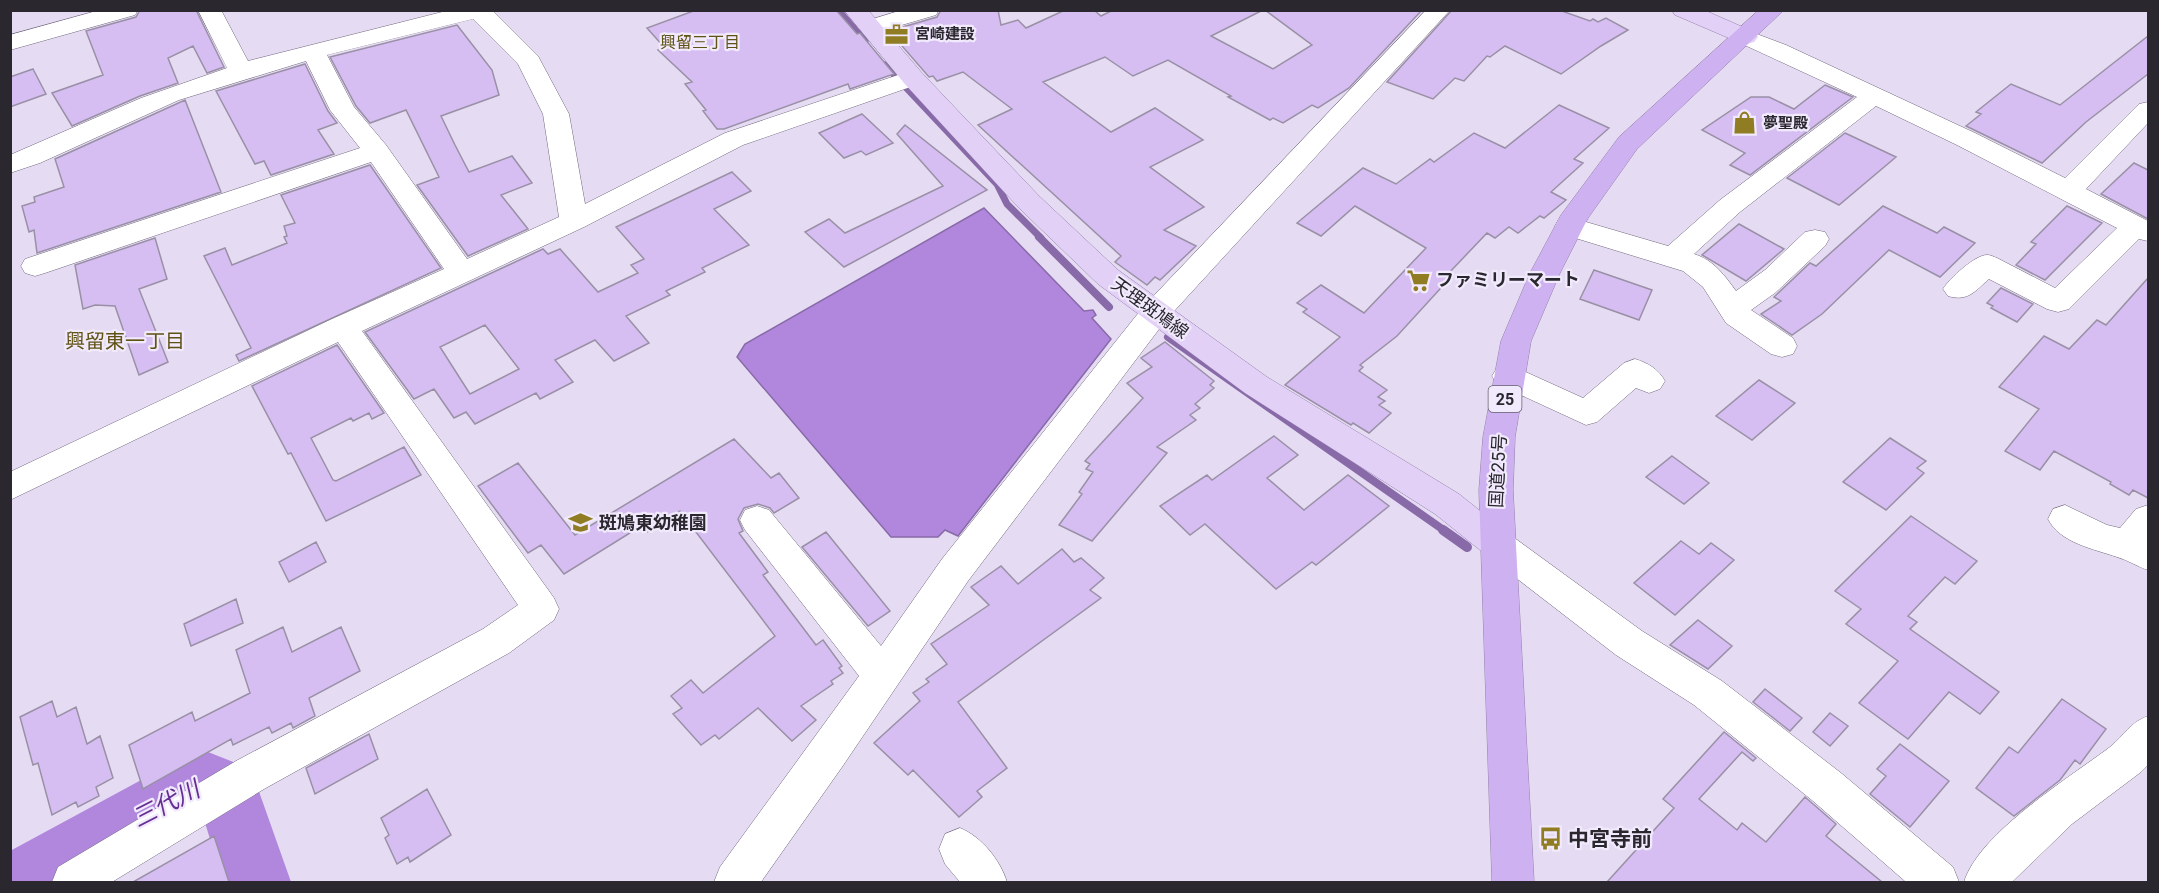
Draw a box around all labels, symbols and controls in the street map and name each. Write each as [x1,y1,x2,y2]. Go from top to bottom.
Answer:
office icon: 宮崎建設 [884,21,910,47]
place label: 宮崎建設 [915,25,975,43]
district label: 興留三丁目 [660,33,740,52]
shop icon: 夢聖殿 [1732,110,1758,136]
place label: 夢聖殿 [1763,114,1808,132]
supermarket icon: ファミリーマート [1405,267,1431,293]
place label: ファミリーマート [1436,269,1580,290]
street label: 天理斑鳩線 [1108,273,1193,343]
district label: 興留東一丁目 [65,329,185,353]
road number: 25 [1488,386,1522,412]
street label: 国道25号 [1485,433,1510,509]
school or university icon: 斑鳩東幼稚園 [568,510,594,536]
place label: 斑鳩東幼稚園 [599,512,707,533]
water label: 三代川 [128,774,207,833]
bus stop icon: 中宮寺前 [1537,826,1563,852]
place label: 中宮寺前 [1568,827,1652,851]

